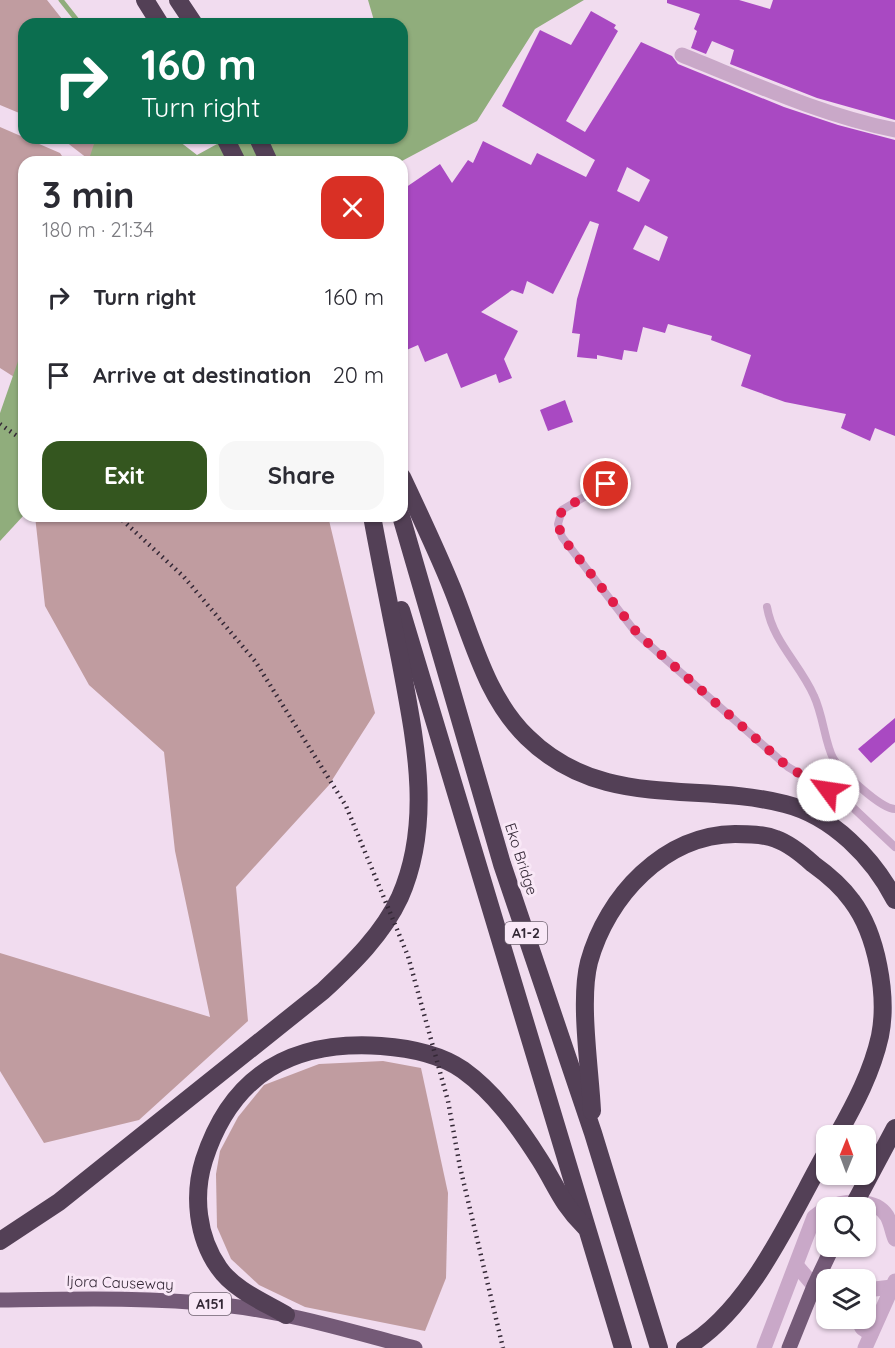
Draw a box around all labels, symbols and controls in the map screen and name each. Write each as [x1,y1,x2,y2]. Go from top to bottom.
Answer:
text: 160 m [141,38,257,91]
icon: right [42,42,120,120]
text: Turn right [141,90,260,124]
text: 3 min [42,172,135,217]
button: close [321,176,384,239]
text: 180 m · 21:34 [42,217,154,242]
icon: right [42,281,75,314]
text: Turn right [93,283,197,311]
text: 160 m [325,283,384,311]
icon: arrive [42,359,75,392]
text: Arrive at destination [93,361,311,389]
text: 20 m [333,361,384,389]
button: Exit [42,441,207,510]
button: Share [219,441,384,510]
pin [580,458,631,509]
icon: arrive [589,467,622,500]
position arrow [796,758,860,822]
street label: Eko Bridge [501,820,542,897]
road number: A1-2 [505,922,547,944]
north arrow [816,1125,876,1185]
map controls [816,1125,876,1329]
button: search [816,1197,876,1257]
button: layers [816,1269,876,1329]
street label: Ijora Causeway [66,1271,174,1294]
road number: A151 [189,1293,231,1315]

